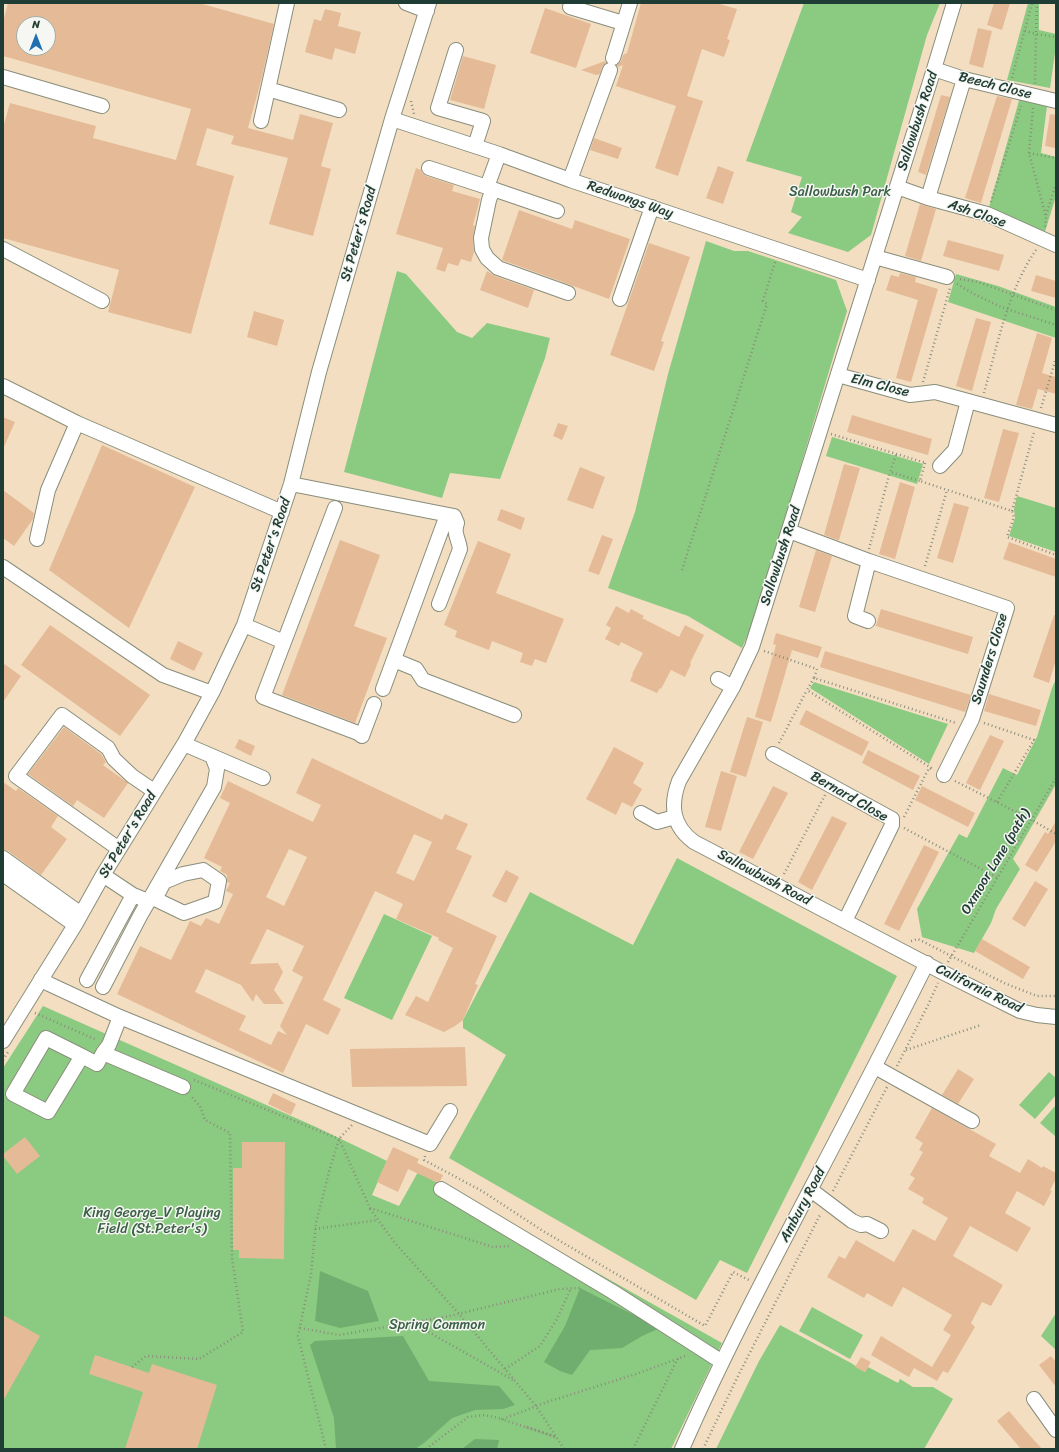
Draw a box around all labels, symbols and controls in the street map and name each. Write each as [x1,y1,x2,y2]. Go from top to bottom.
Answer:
text: N [32,15,40,34]
north arrow [16,16,56,56]
street label: Sallowbush Road [894,69,942,173]
street label: Beech Close [957,69,1033,103]
street label: Redwongs Way [585,177,675,223]
park label: Sallowbush Park [789,184,891,200]
street label: St Peter's Road [337,185,381,283]
street label: Ash Close [946,196,1008,232]
street label: Elm Close [849,371,911,401]
street label: St Peter's Road [247,496,295,594]
street label: Sallowbush Road [757,504,805,608]
street label: Saunders Close [968,611,1012,707]
street label: Bernard Close [807,768,891,826]
street label: St Peter's Road [96,789,160,881]
street label: Oxmoor Lane (path) [958,806,1034,918]
street label: Sallowbush Road [714,846,814,910]
street label: California Road [933,961,1025,1017]
street label: Ambury Road [776,1165,830,1245]
park label: King George_V Playing Field (St.Peter's) [83,1205,221,1238]
park label: Spring Common [389,1317,485,1333]

